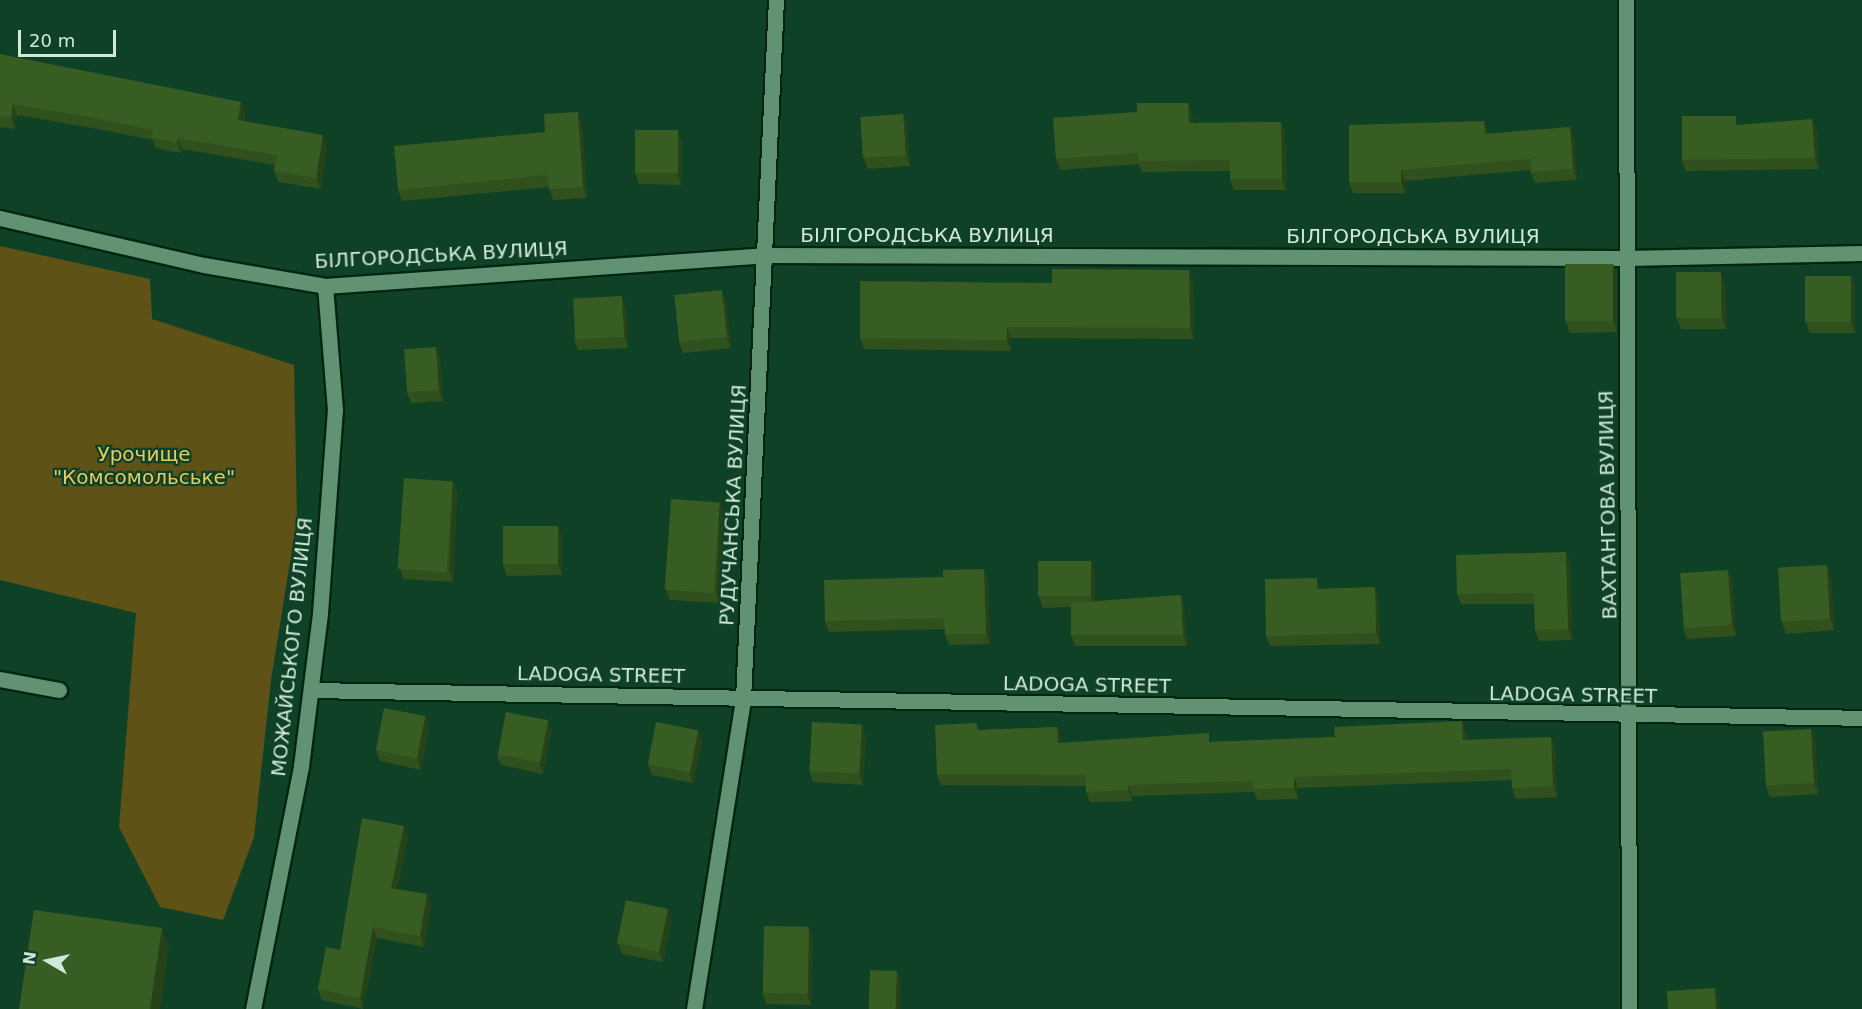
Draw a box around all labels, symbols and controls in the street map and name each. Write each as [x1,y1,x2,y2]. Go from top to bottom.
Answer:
scale bar [21,18,118,56]
text: 20 m [29,30,75,51]
street label: БІЛГОРОДСЬКА ВУЛИЦЯ [800,223,1054,247]
street label: БІЛГОРОДСЬКА ВУЛИЦЯ [1286,224,1540,248]
street label: БІЛГОРОДСЬКА ВУЛИЦЯ [314,236,568,274]
street label: РУДУЧАНСЬКА ВУЛИЦЯ [715,384,751,626]
street label: ВАХТАНГОВА ВУЛИЦЯ [1594,390,1622,620]
park label: Урочище "Комсомольське" [53,443,235,490]
street label: МОЖАЙСЬКОГО ВУЛИЦЯ [266,516,318,778]
street label: LADOGA STREET [517,662,685,688]
street label: LADOGA STREET [1003,672,1171,698]
street label: LADOGA STREET [1489,682,1657,708]
north arrow [18,931,78,991]
text: N [19,950,40,966]

